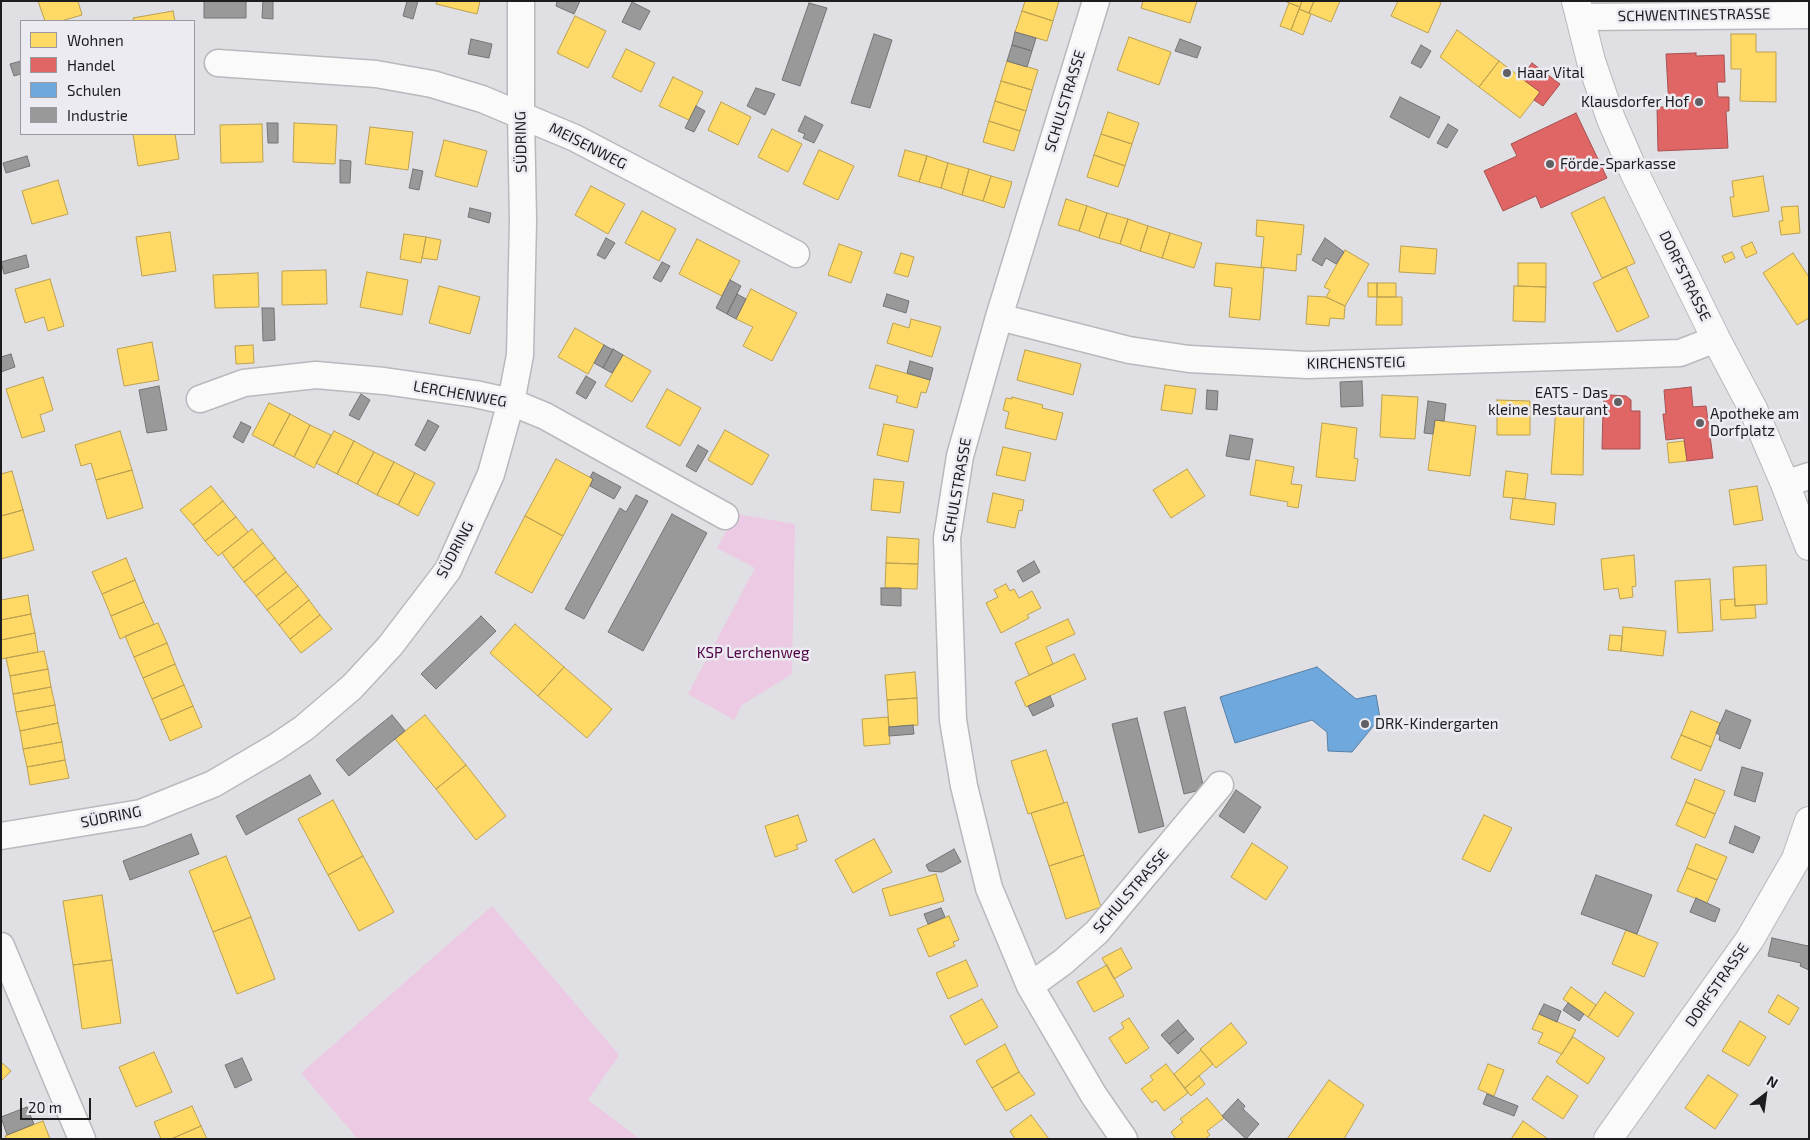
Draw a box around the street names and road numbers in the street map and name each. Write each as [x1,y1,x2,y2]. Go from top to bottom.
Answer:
street label: SCHWENTINESTRASSE [1617,5,1771,25]
street label: SCHULSTRASSE [1041,48,1089,154]
street label: SÜDRING [511,111,531,173]
street label: MEISENWEG [546,119,630,173]
street label: DORFSTRASSE [1655,228,1715,324]
street label: KIRCHENSTEIG [1307,353,1405,373]
street label: LERCHENWEG [412,377,508,411]
street label: SCHULSTRASSE [939,436,975,544]
street label: SÜDRING [433,519,477,581]
street label: SÜDRING [79,802,143,832]
street label: SCHULSTRASSE [1090,845,1172,937]
street label: DORFSTRASSE [1681,940,1753,1030]

